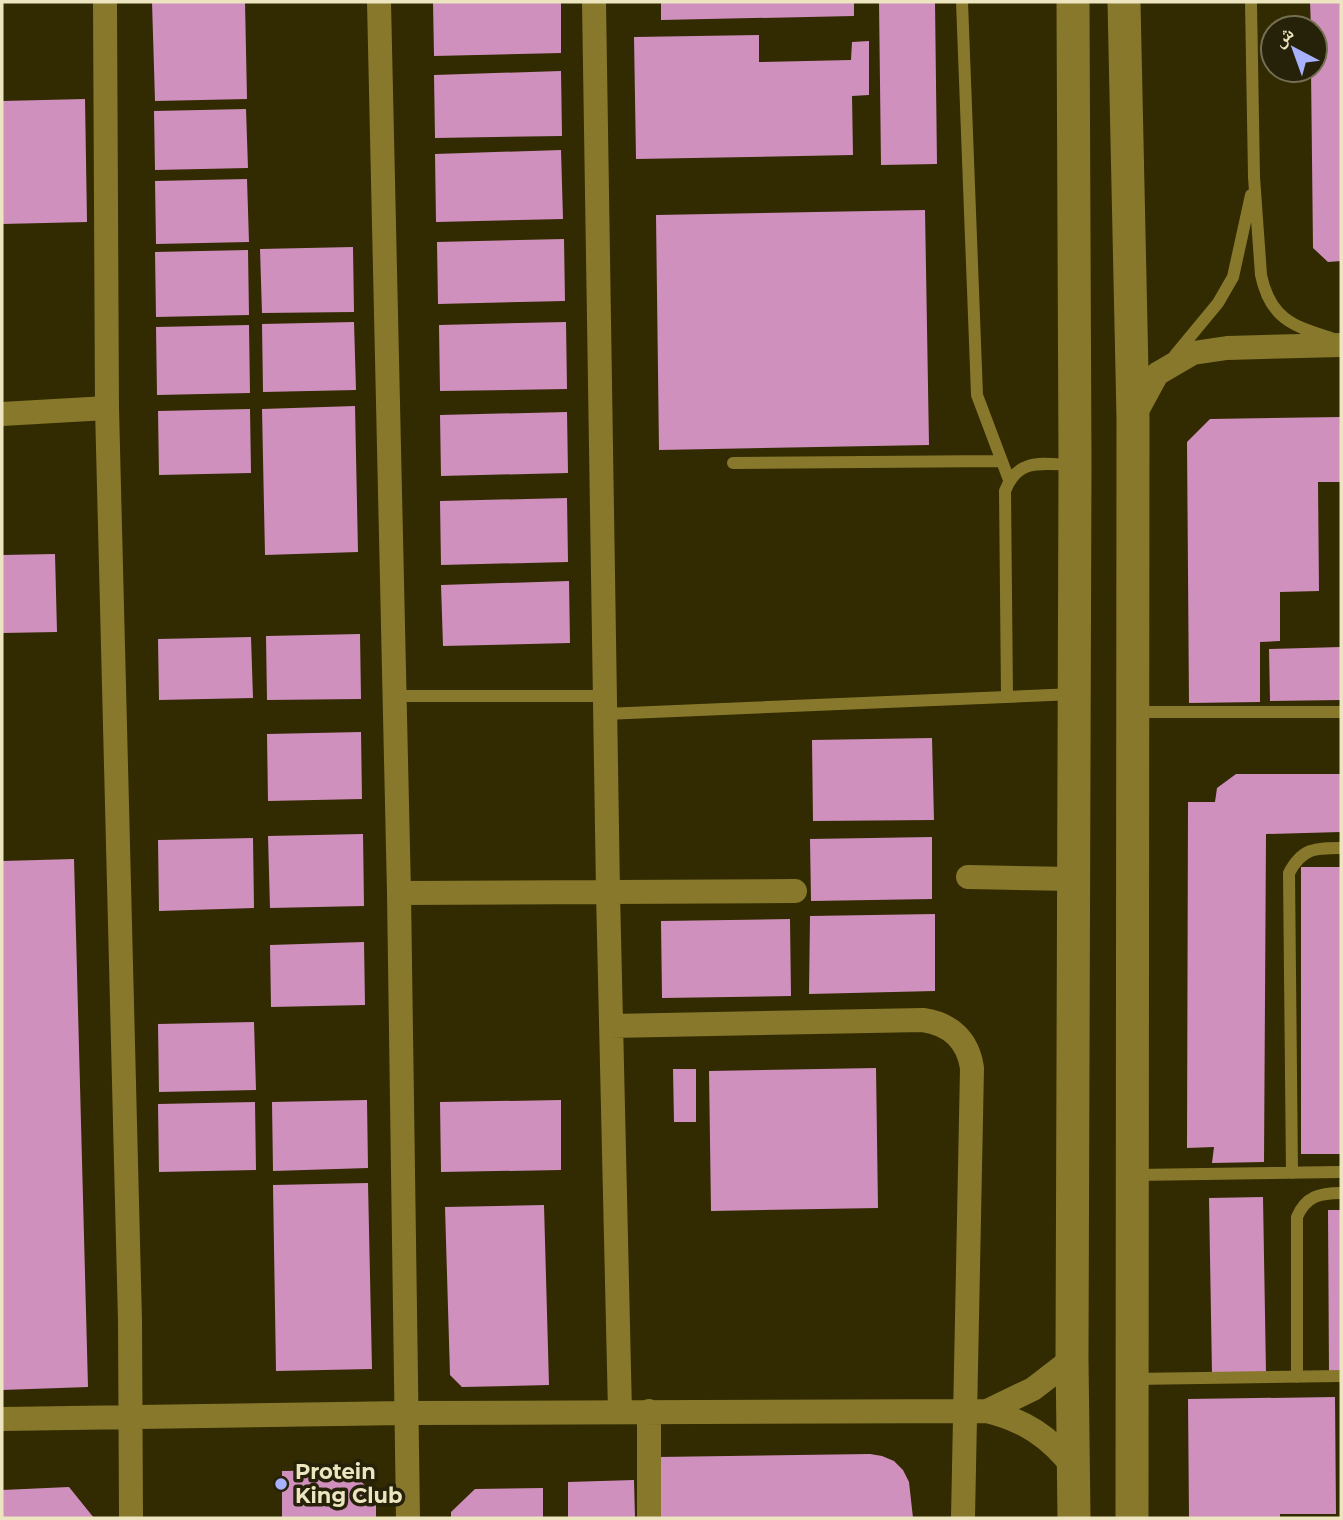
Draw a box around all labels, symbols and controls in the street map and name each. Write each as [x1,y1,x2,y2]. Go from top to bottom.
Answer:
north arrow [1259,14,1329,84]
text: ش [1268,21,1298,52]
place label: Protein King Club [295,1459,403,1508]
marker: Protein King Club [273,1476,289,1492]

